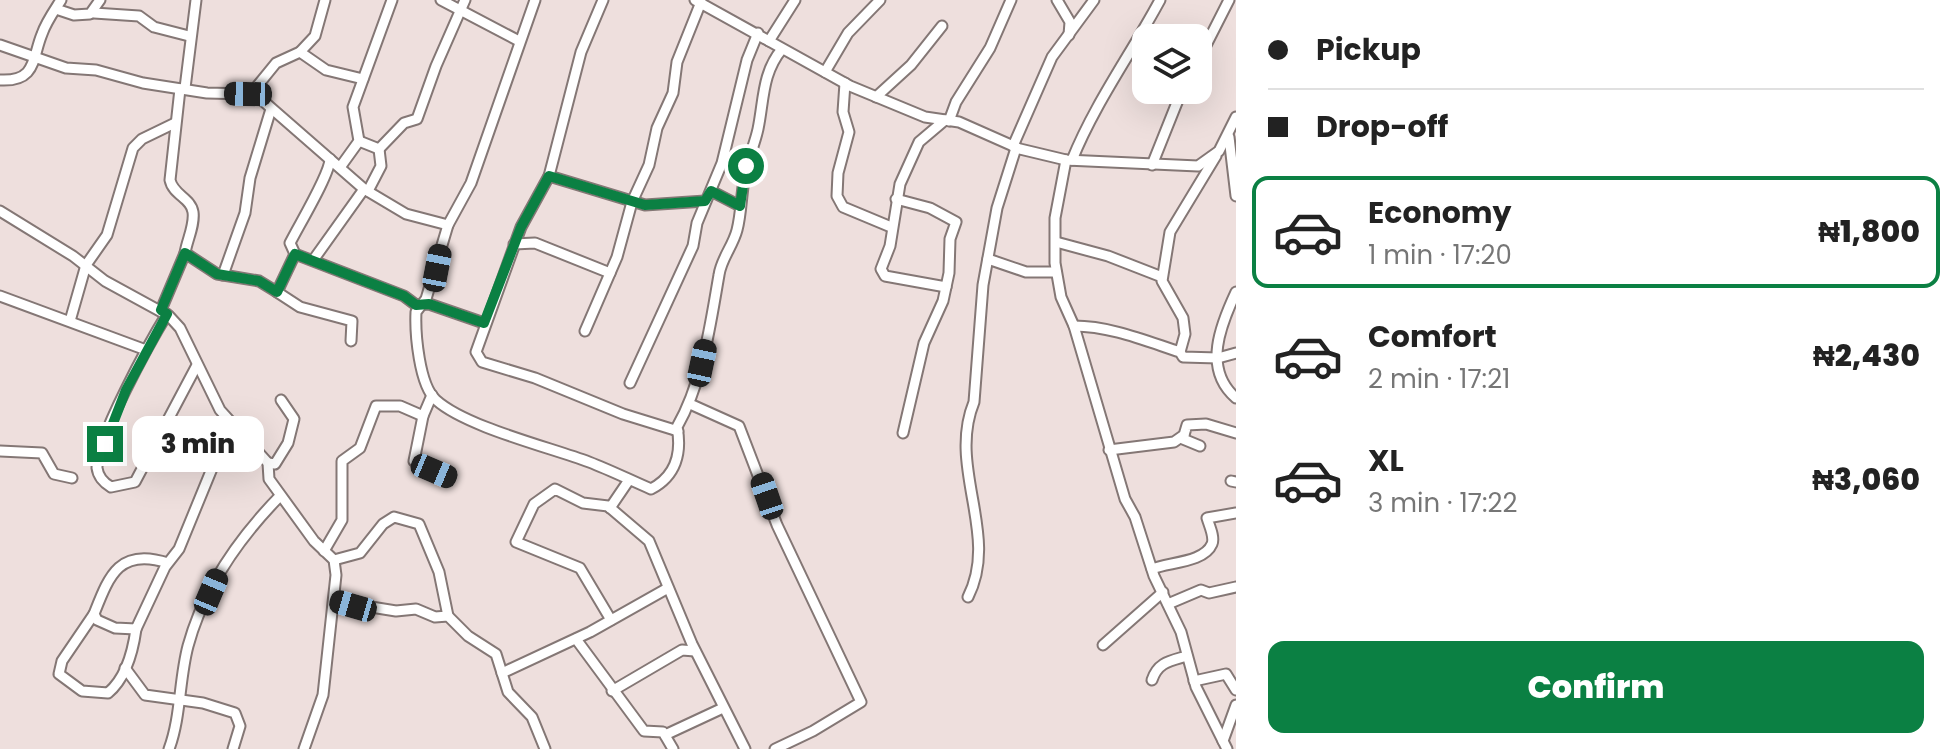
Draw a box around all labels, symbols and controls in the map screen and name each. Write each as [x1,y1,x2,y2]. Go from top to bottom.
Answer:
map controls [1132,24,1212,104]
button: layers [1132,24,1212,104]
text: Pickup [1316,28,1421,71]
car [224,82,272,106]
text: Drop-off [1316,105,1448,148]
route start [728,148,764,184]
text: Economy [1368,191,1512,234]
icon: car [1272,196,1344,268]
text: ₦1,800 [1818,210,1920,253]
text: 1 min · 17:20 [1368,237,1512,273]
car [421,242,453,294]
text: Comfort [1368,315,1497,358]
icon: car [1272,320,1344,392]
text: ₦2,430 [1813,334,1920,377]
car [685,337,719,389]
text: 2 min · 17:21 [1368,361,1510,397]
callout: 3 min [133,416,265,472]
route end [87,426,123,462]
text: 3 min [161,426,235,462]
text: XL [1368,439,1404,482]
icon: car [1272,444,1344,516]
car [407,451,461,491]
text: ₦3,060 [1812,458,1920,501]
car [748,469,786,523]
text: 3 min · 17:22 [1368,485,1517,521]
car [191,565,231,619]
car [327,588,379,624]
button: Confirm [1268,641,1924,733]

